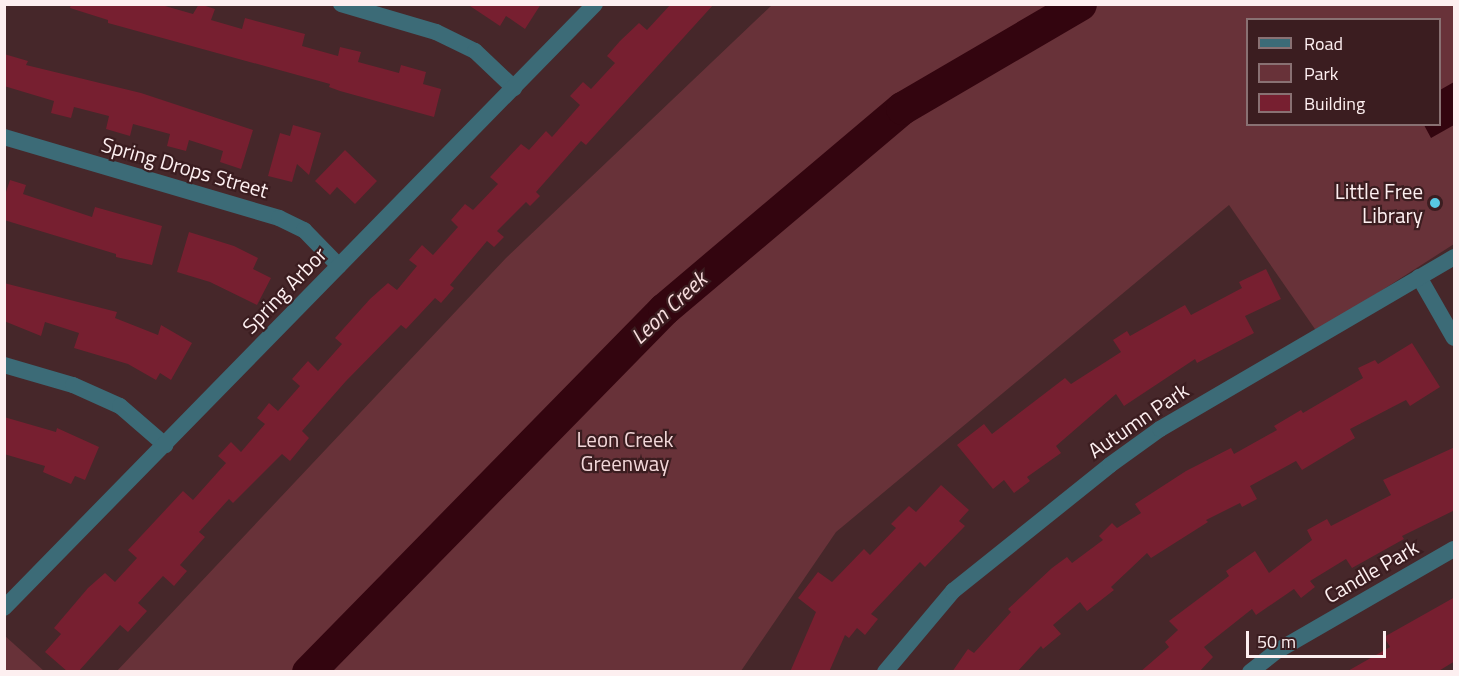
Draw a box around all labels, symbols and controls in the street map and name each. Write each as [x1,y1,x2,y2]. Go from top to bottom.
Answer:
legend [1246,18,1441,126]
text: Road [1304,30,1343,57]
text: Park [1304,60,1338,87]
text: Building [1304,90,1365,117]
street label: Spring Drops Street [99,131,271,203]
place label: Little Free Library [1335,178,1423,228]
marker: Little Free Library [1428,196,1442,210]
street label: Spring Arbor [237,242,331,338]
water label: Leon Creek [626,266,712,350]
street label: Autumn Park [1083,377,1193,463]
park label: Leon Creek Greenway [576,426,674,476]
street label: Candle Park [1319,534,1423,608]
scale bar [1249,619,1388,657]
text: 50 m [1257,628,1296,655]

